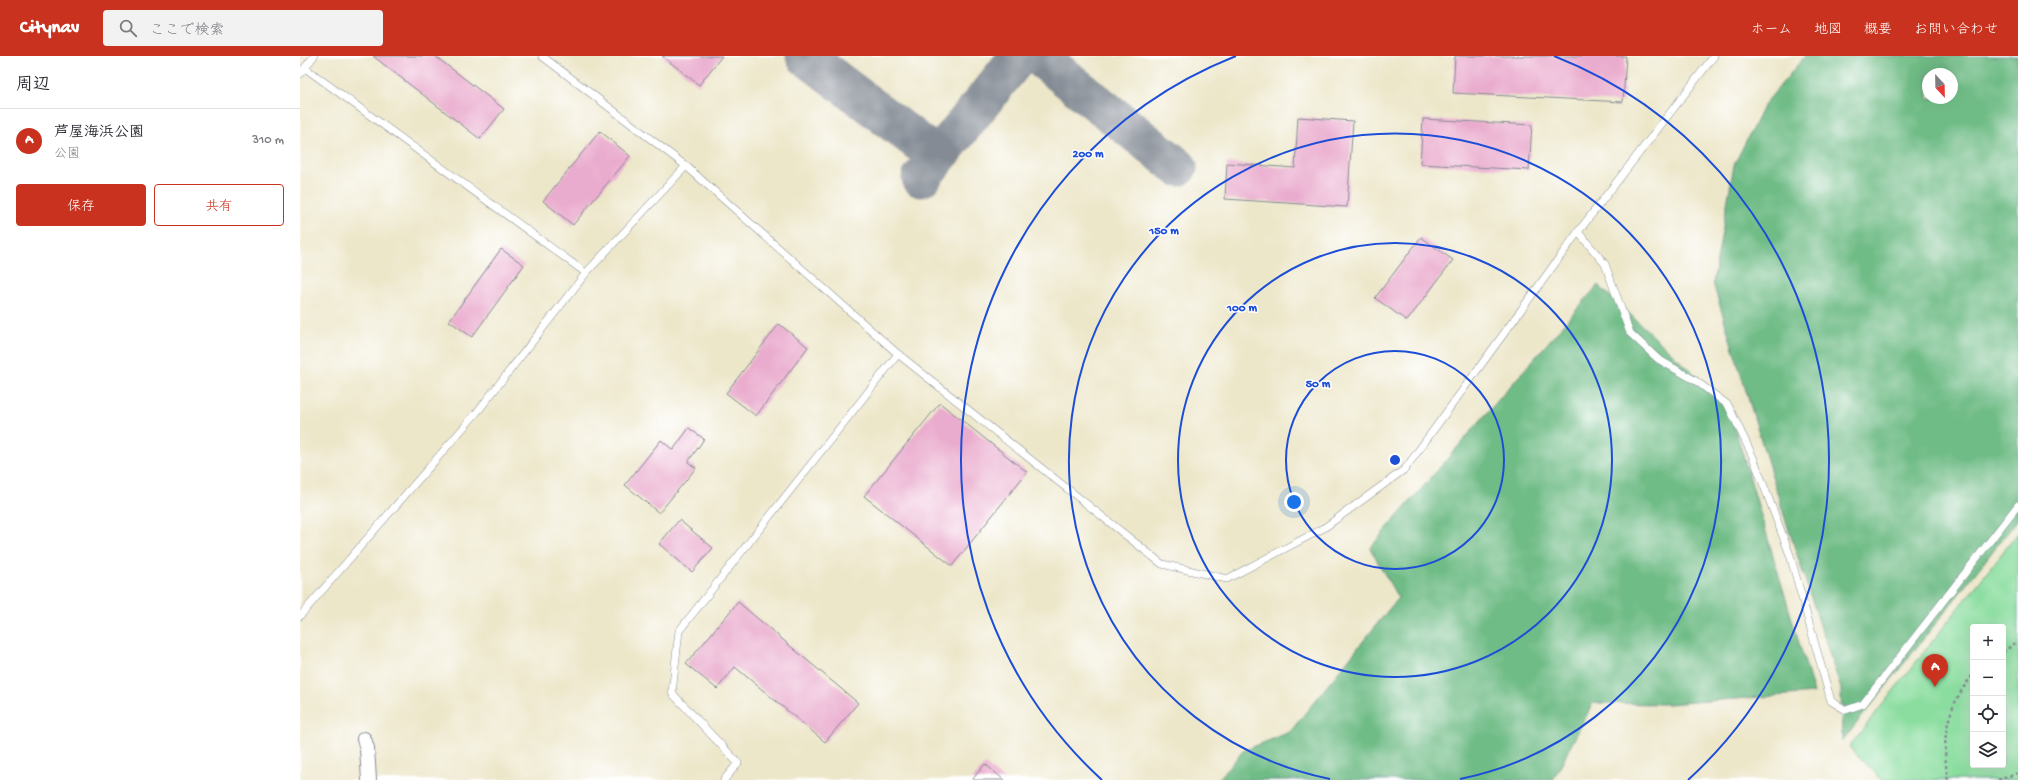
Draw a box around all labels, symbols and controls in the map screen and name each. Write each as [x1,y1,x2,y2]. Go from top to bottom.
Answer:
search box [103,10,383,46]
text: Citynav [20,17,79,40]
icon: search [117,17,139,39]
text: ここで検索 [149,22,225,40]
text: ホーム [1751,22,1792,39]
text: 地図 [1814,22,1842,39]
text: 概要 [1864,22,1892,39]
text: お問い合わせ [1914,22,1998,39]
north arrow [1922,68,1958,104]
text: 周辺 [16,76,50,96]
text: 芦屋海浜公園 [54,124,144,142]
text: A [25,133,33,148]
text: 310 m [252,133,284,148]
text: 公園 [54,147,80,162]
text: 200 m [1073,148,1104,162]
button: 保存 [16,184,146,226]
button: 共有 [154,184,284,226]
text: 150 m [1148,225,1179,239]
text: 100 m [1226,302,1257,316]
text: 50 m [1306,378,1331,392]
centre of rings [1388,453,1402,467]
your location [1284,492,1304,512]
map controls [1970,624,2006,768]
button: + [1970,624,2006,660]
pin: A [1922,654,1948,687]
button: − [1970,660,2006,696]
button: locate [1970,696,2006,732]
button: layers [1970,732,2006,768]

